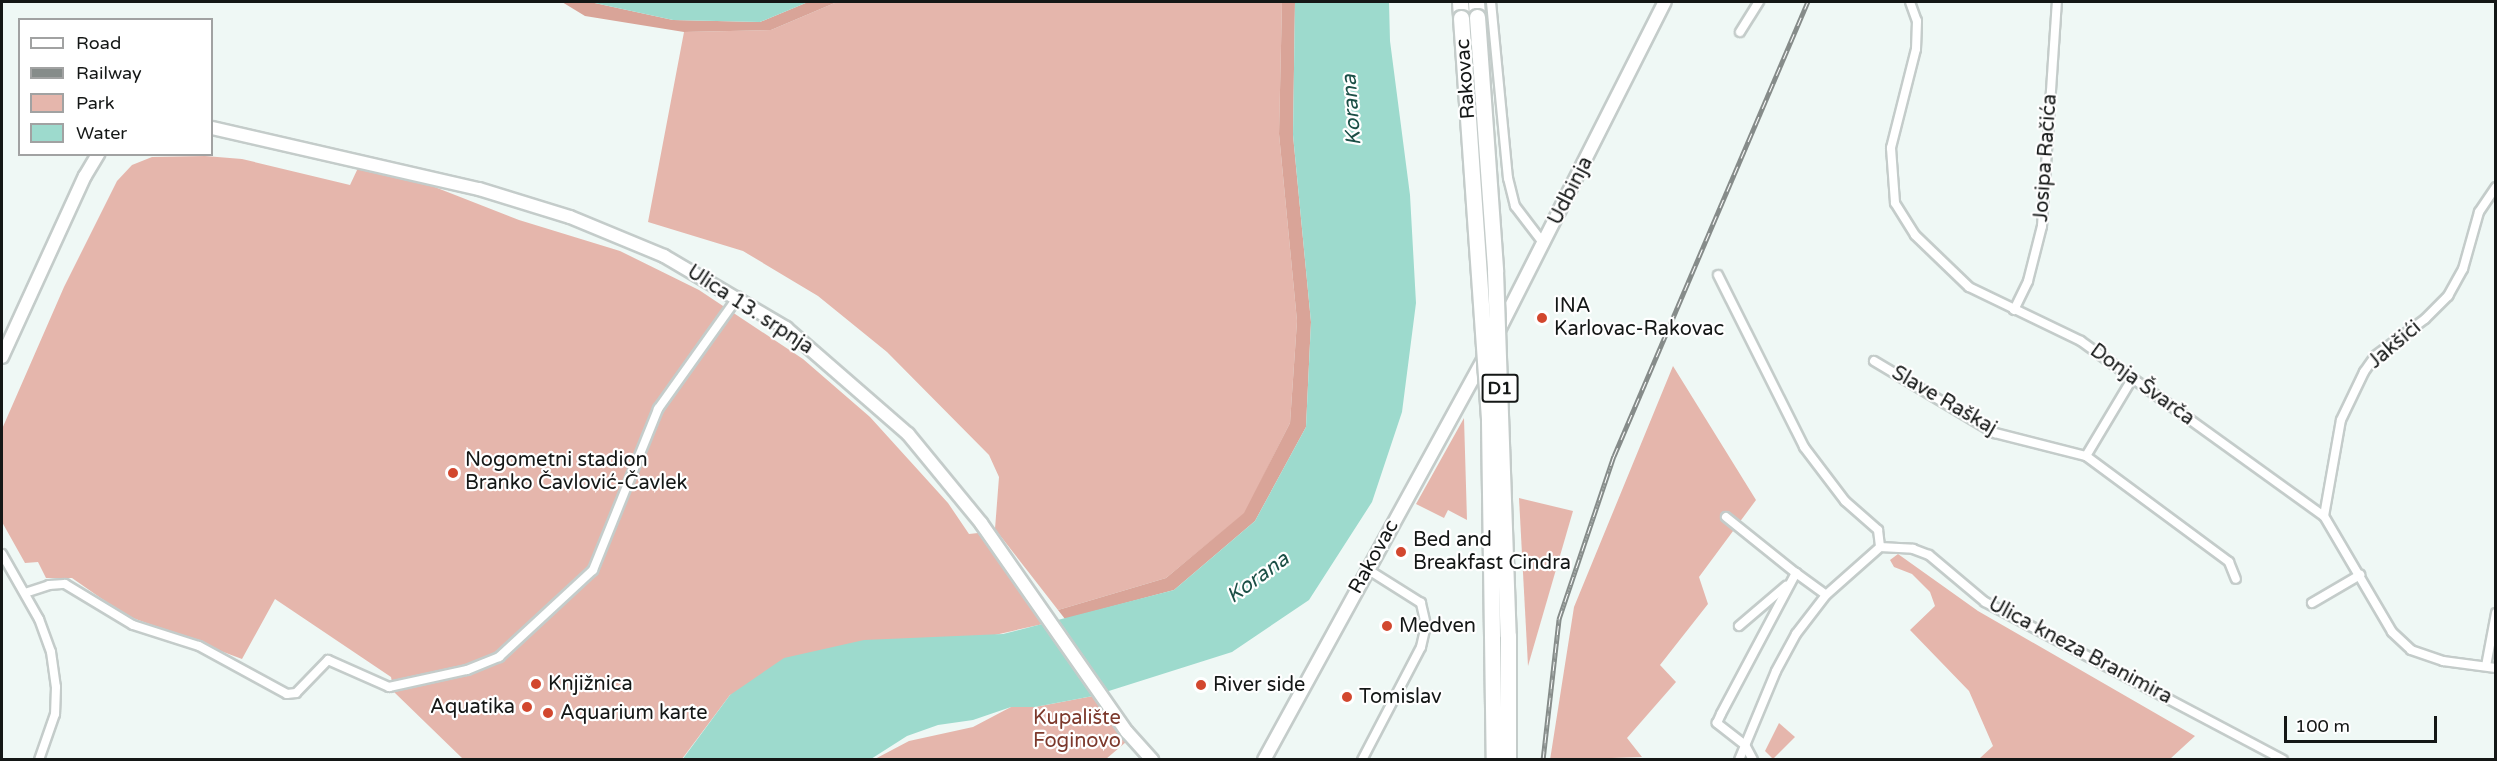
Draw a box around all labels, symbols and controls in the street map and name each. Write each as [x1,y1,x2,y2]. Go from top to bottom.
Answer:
legend [18,18,213,156]
text: Road [76,32,121,54]
street label: Rakovac [1451,38,1481,120]
text: Railway [76,62,142,84]
water label: Korana [1337,74,1367,146]
text: Park [76,92,114,114]
street label: Josipa Račića [2030,93,2062,223]
text: Water [76,122,127,144]
street label: Udbinja [1544,153,1598,229]
street label: Ulica 13. srpnja [682,260,818,360]
place label: INA Karlovac-Rakovac [1554,294,1724,341]
marker: INA Karlovac-Rakovac [1535,311,1549,325]
street label: Jakšići [2364,316,2426,374]
street label: Donja Švarča [2085,339,2199,431]
street label: Slave Raškaj [1887,361,2001,441]
road number: D1 [1480,373,1520,403]
place label: Nogometni stadion Branko Čavlović-Čavlek [465,449,687,496]
marker: Nogometni stadion Branko Čavlović-Čavlek [446,466,460,480]
street label: Rakovac [1344,516,1404,598]
place label: Bed and Breakfast Cindra [1413,528,1571,575]
marker: Bed and Breakfast Cindra [1394,545,1408,559]
water label: Korana [1222,547,1294,609]
street label: Ulica kneza Branimira [1984,592,2176,710]
place label: Medven [1399,614,1476,638]
marker: Medven [1380,619,1394,633]
place label: Knjižnica [548,672,633,696]
place label: River side [1213,673,1305,697]
marker: Knjižnica [529,677,543,691]
marker: River side [1194,678,1208,692]
place label: Tomislav [1359,685,1442,709]
marker: Tomislav [1340,690,1354,704]
place label: Aquatika [430,695,515,719]
marker: Aquatika [520,700,534,714]
place label: Aquarium karte [560,701,708,725]
scale bar [2287,704,2440,742]
marker: Aquarium karte [541,706,555,720]
park label: Kupalište Foginovo [1033,706,1121,753]
text: 100 m [2295,715,2350,737]

